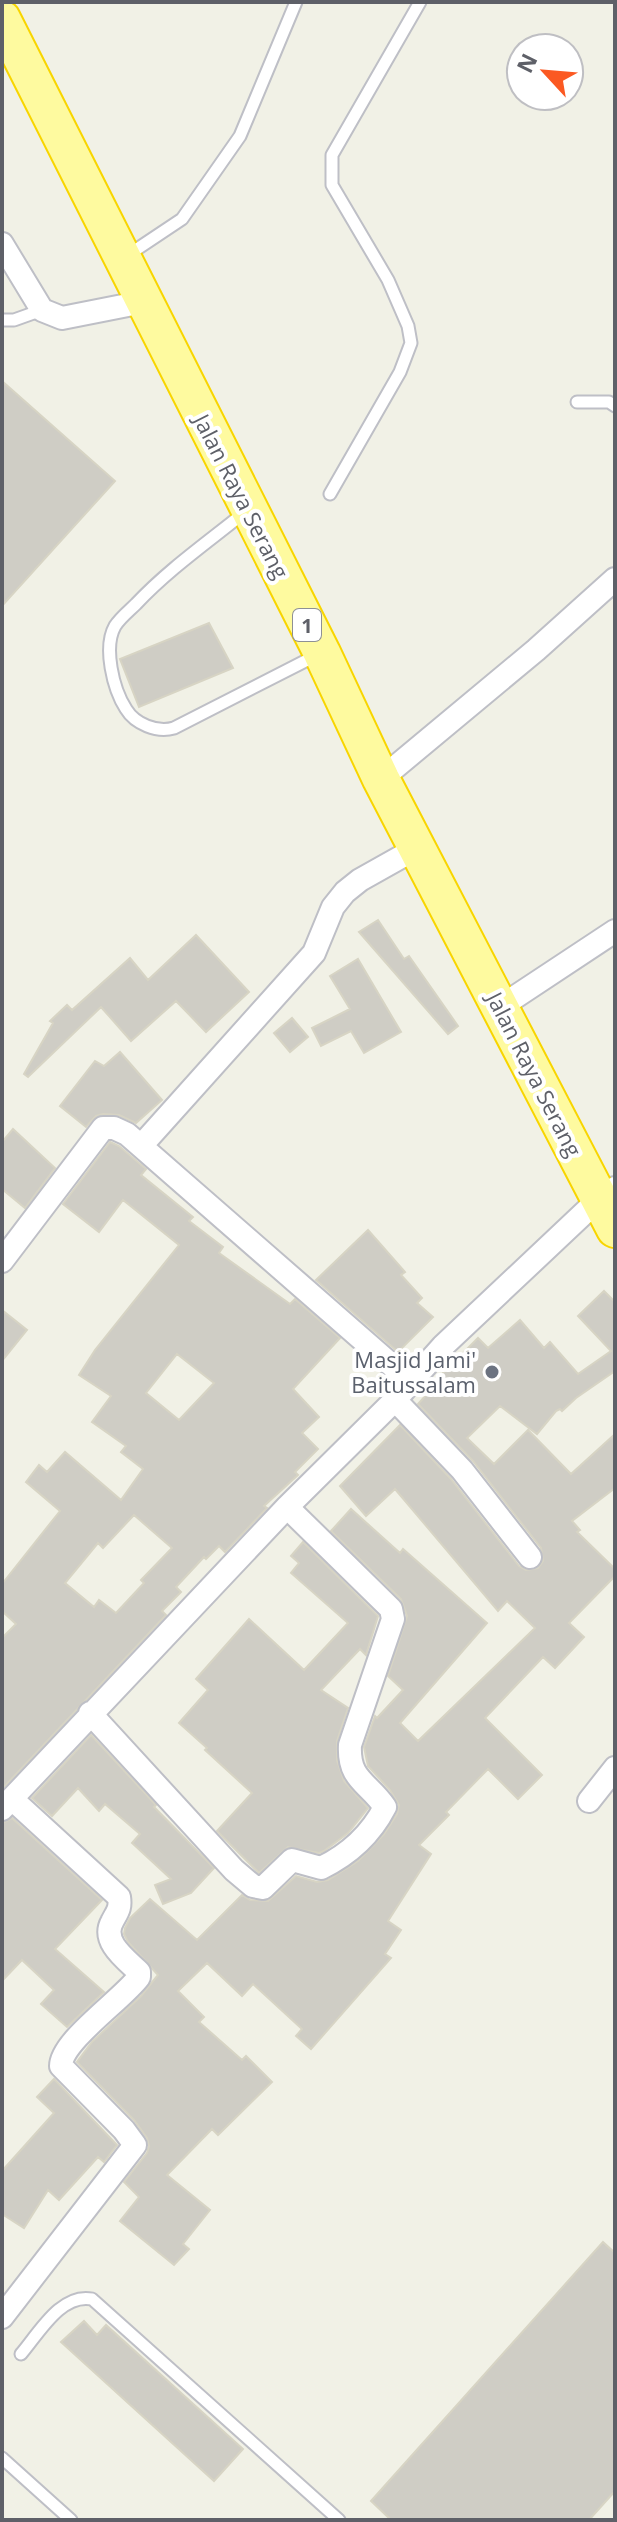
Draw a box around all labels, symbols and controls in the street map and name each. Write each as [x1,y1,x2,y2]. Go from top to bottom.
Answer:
north arrow [505,32,585,112]
text: N [509,48,544,77]
street label: Jalan Raya Serang [187,407,296,583]
road number: 1 [293,609,321,641]
street label: Jalan Raya Serang [480,985,589,1161]
place label: Masjid Jami' Baitussalam [351,1344,476,1399]
marker: Masjid Jami' Baitussalam [483,1363,501,1381]

